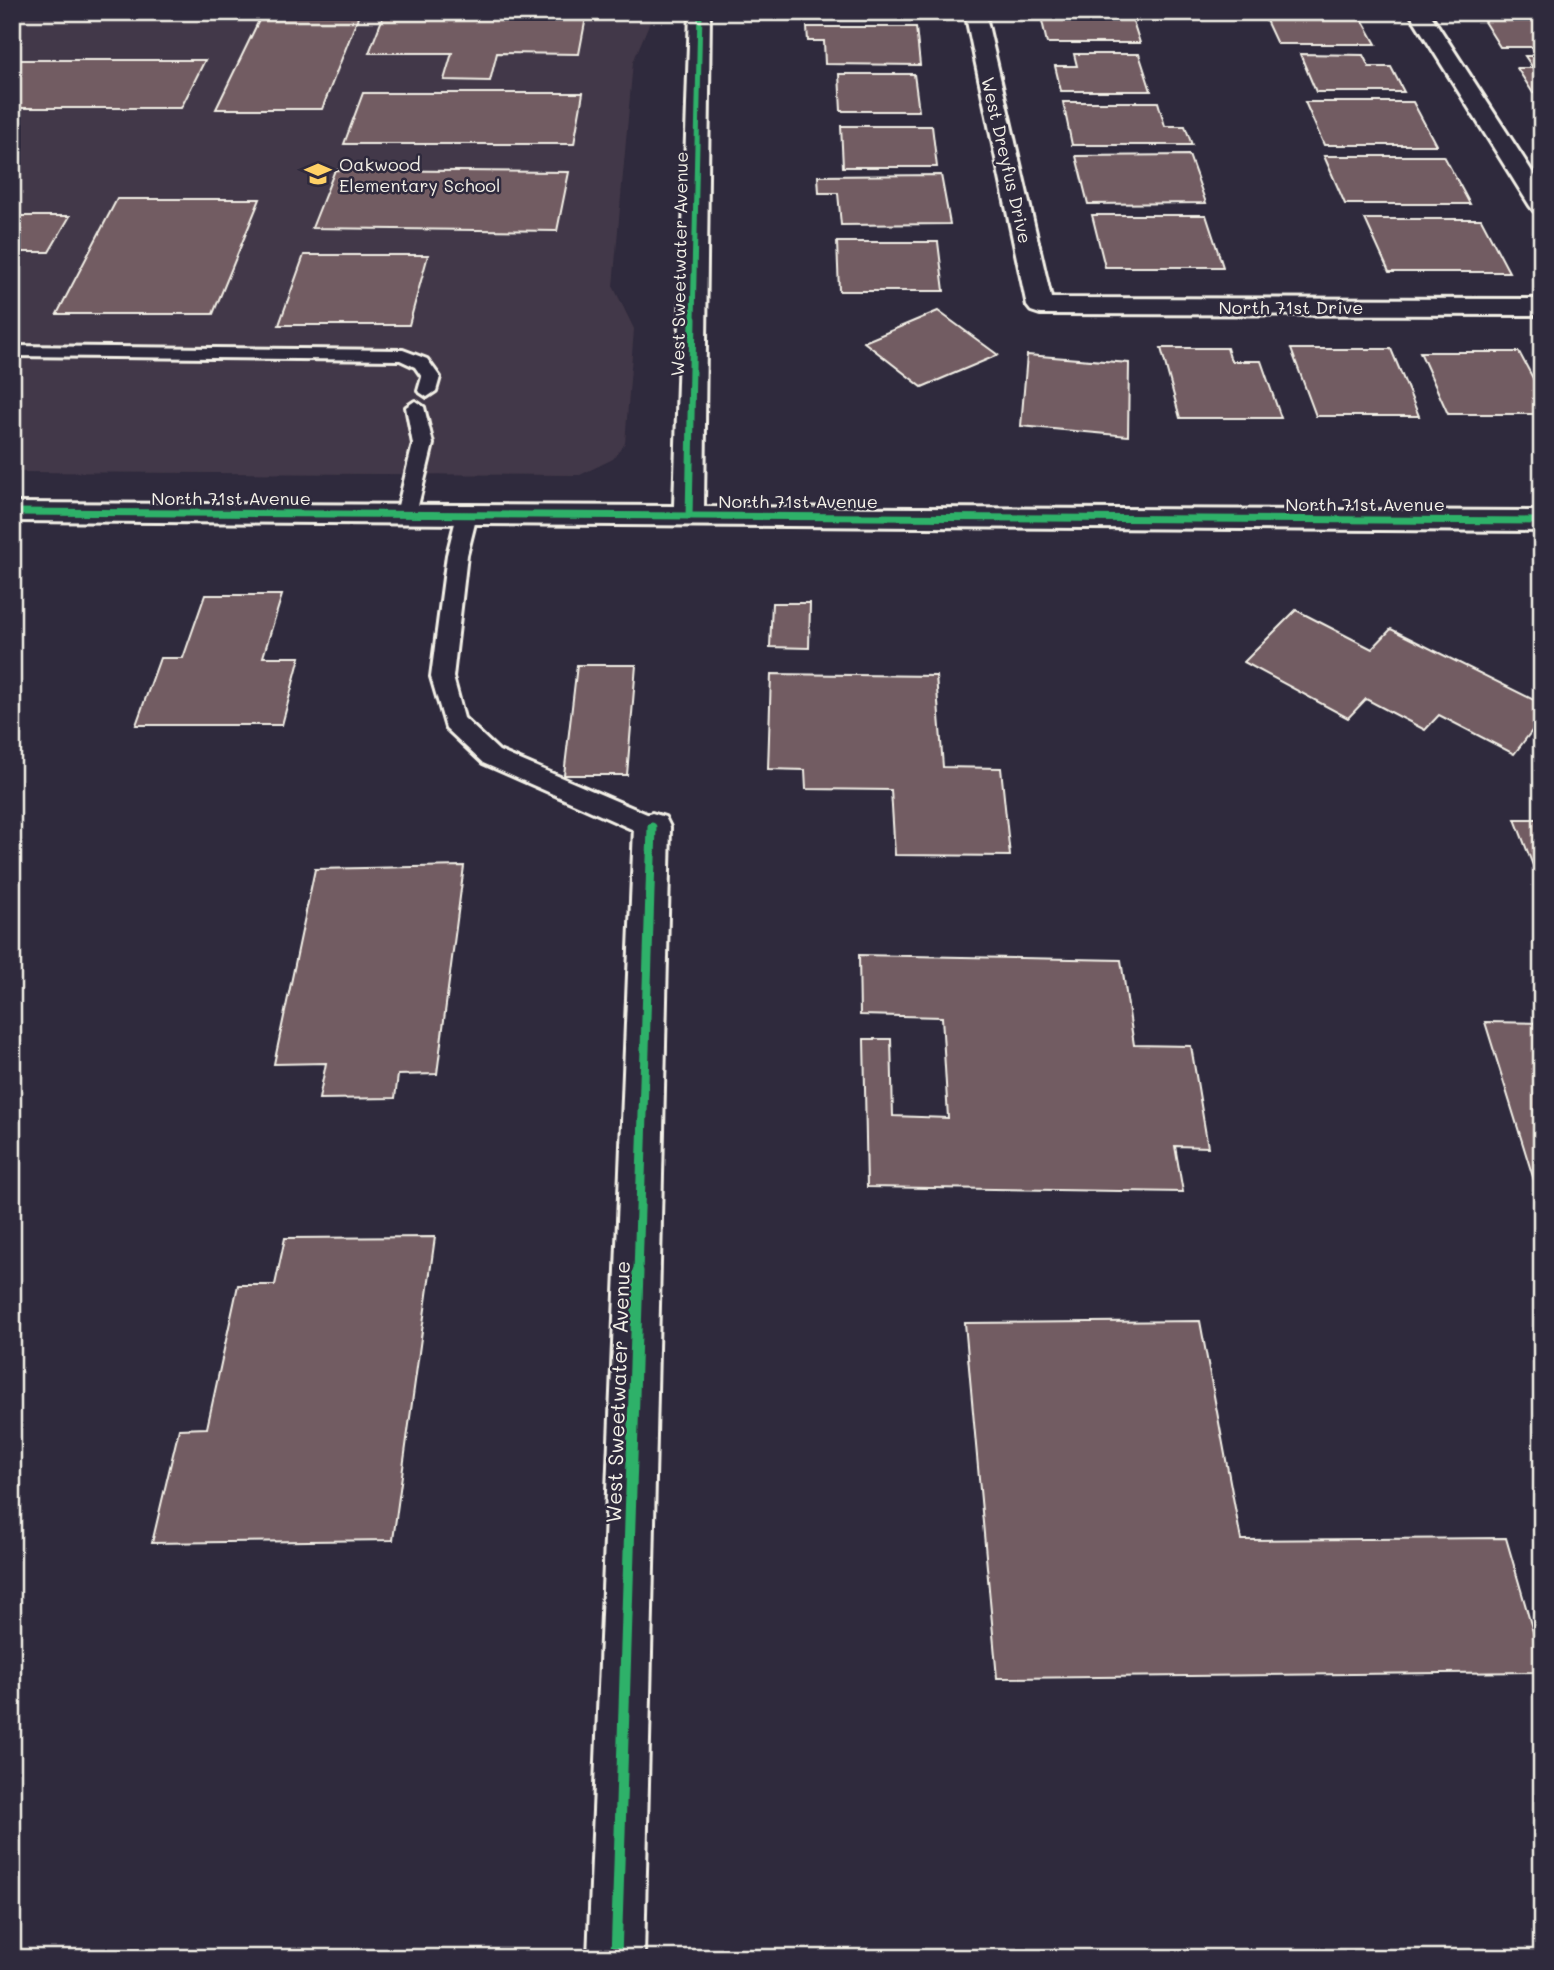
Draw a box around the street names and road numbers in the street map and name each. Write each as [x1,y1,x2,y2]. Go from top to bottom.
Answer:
street label: West Dreyfus Drive [976,74,1038,246]
street label: West Sweetwater Avenue [665,151,693,377]
street label: North 71st Drive [1219,295,1363,319]
street label: North 71st Avenue [151,486,311,510]
street label: North 71st Avenue [718,489,878,513]
street label: North 71st Avenue [1285,492,1445,516]
street label: West Sweetwater Avenue [599,1260,635,1524]

